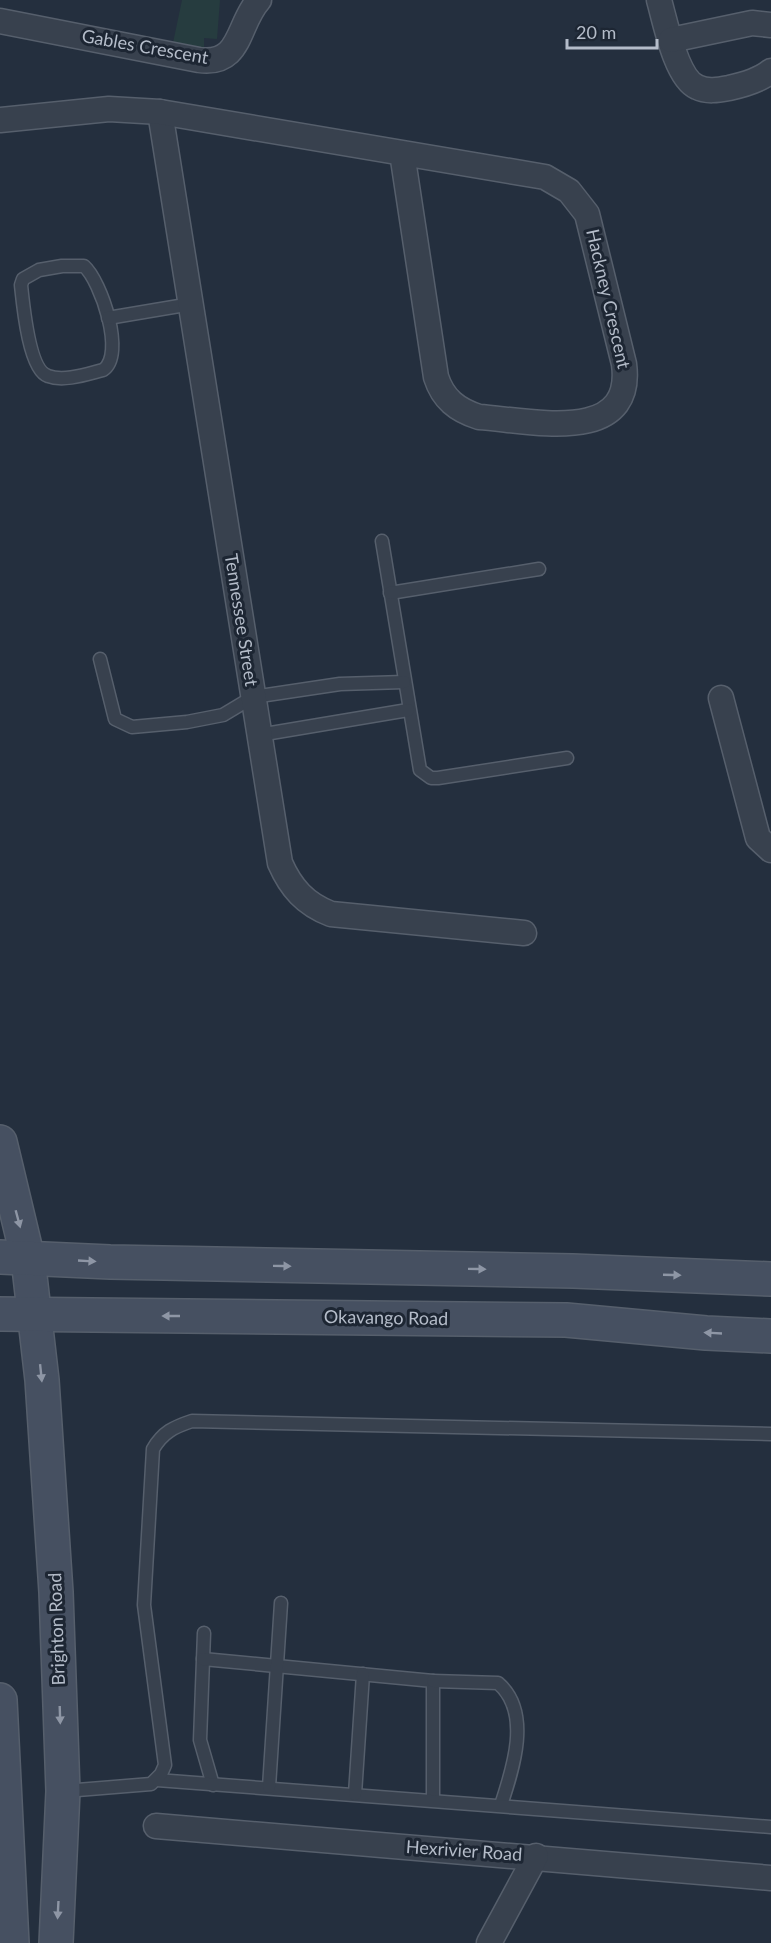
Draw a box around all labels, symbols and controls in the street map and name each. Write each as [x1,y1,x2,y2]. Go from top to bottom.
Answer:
scale bar [567,12,657,50]
text: 20 m [576,21,616,43]
street label: Gables Crescent [80,24,211,68]
street label: Hackney Crescent [582,227,636,371]
street label: Tennessee Street [221,552,263,688]
one-way arrow [14,1210,23,1228]
one-way arrow [77,1257,96,1266]
one-way arrow [272,1261,291,1271]
one-way arrow [467,1265,486,1274]
one-way arrow [662,1270,681,1280]
street label: Okavango Road [324,1305,448,1329]
one-way arrow [161,1311,180,1321]
one-way arrow [703,1329,722,1338]
one-way arrow [36,1364,46,1383]
street label: Brighton Road [43,1572,69,1686]
one-way arrow [56,1705,65,1724]
street label: Hexrivier Road [405,1835,523,1865]
one-way arrow [53,1900,62,1919]

